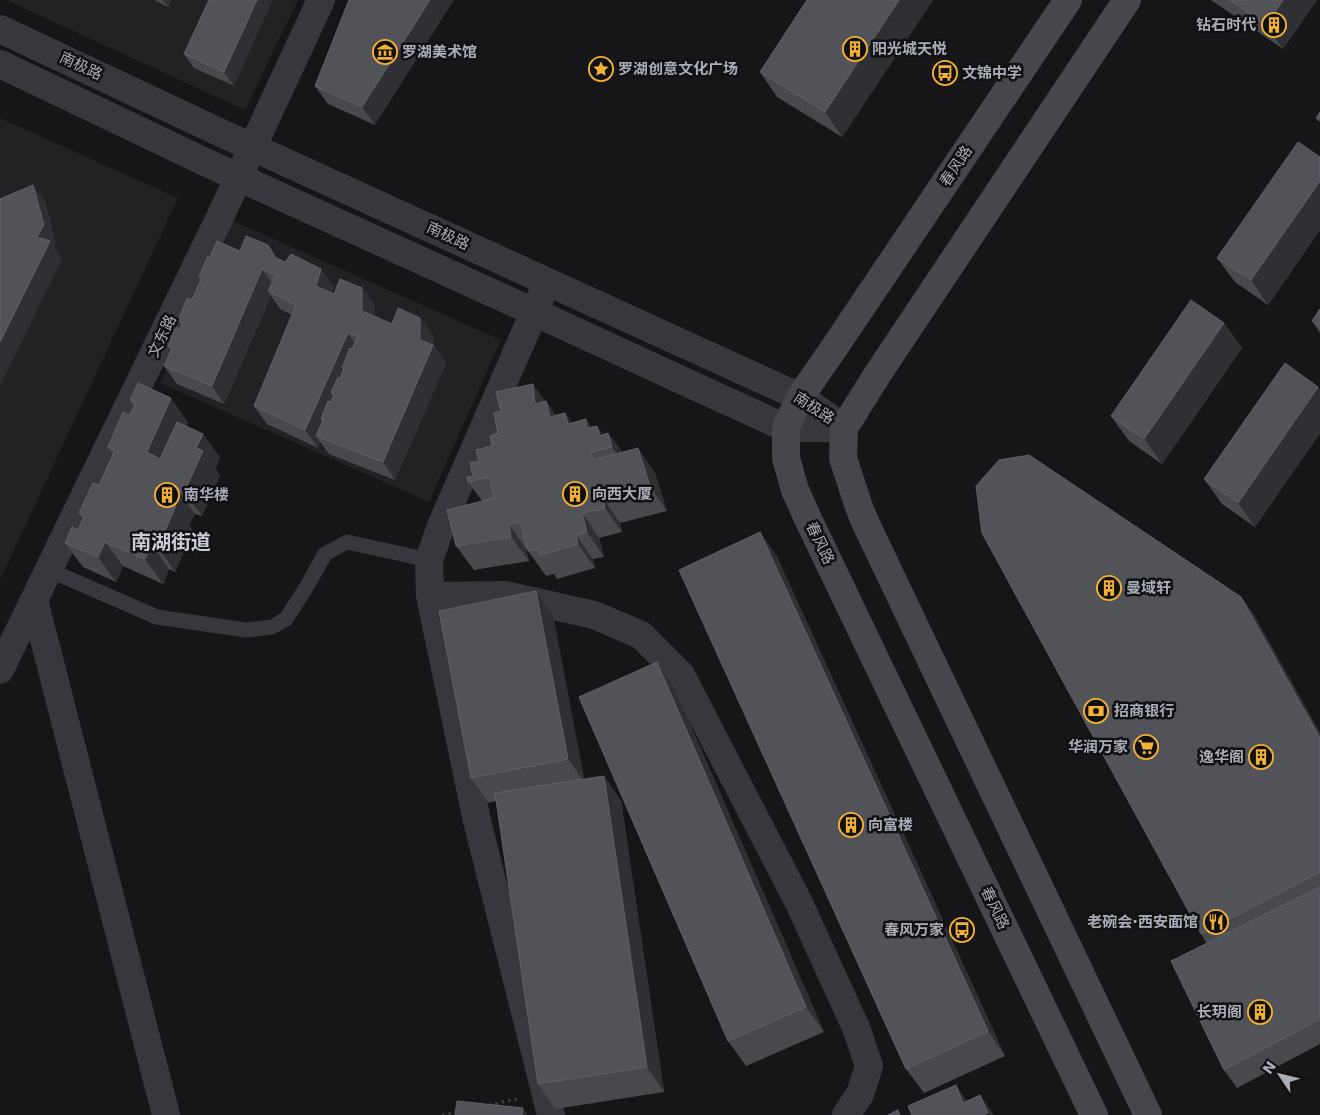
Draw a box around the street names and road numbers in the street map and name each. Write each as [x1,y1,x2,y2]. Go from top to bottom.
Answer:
street label: 南极路 [57,48,105,84]
street label: 春风路 [936,142,976,190]
street label: 南极路 [424,218,472,254]
street label: 文东路 [144,312,180,360]
street label: 南极路 [790,388,838,428]
street label: 春风路 [802,519,838,567]
street label: 春风路 [977,884,1013,932]

